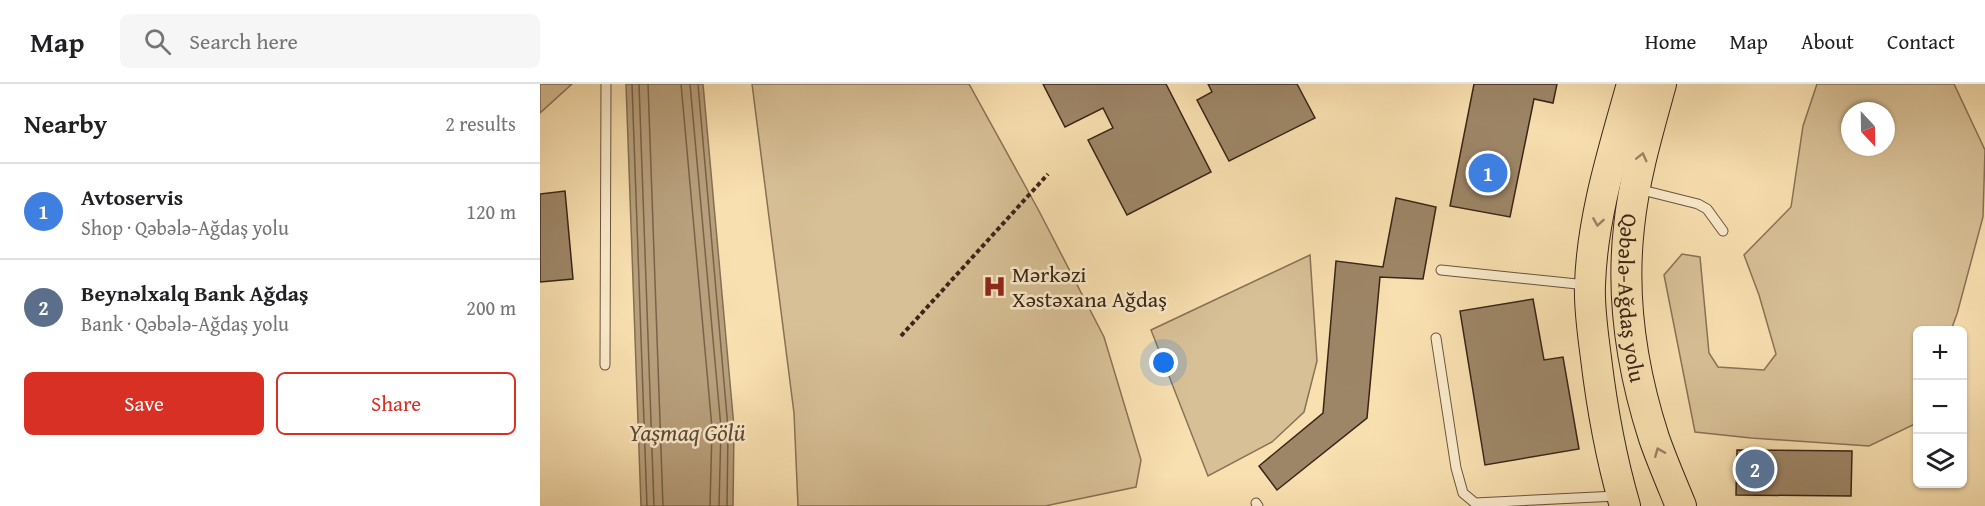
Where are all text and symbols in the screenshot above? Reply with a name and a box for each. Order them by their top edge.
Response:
search box [120,14,540,68]
text: Map [30,21,84,62]
icon: search [141,25,174,58]
text: Search here [189,25,298,57]
text: Home [1645,26,1696,57]
text: Map [1729,26,1768,57]
text: About [1801,26,1854,57]
text: Contact [1887,26,1955,57]
north arrow [1841,102,1895,156]
text: Nearby [24,104,107,143]
text: 2 results [445,109,516,138]
pin: 1 [1468,150,1508,196]
one-way arrow [1634,152,1647,162]
text: Avtoservis [81,181,183,213]
text: 1 [38,197,49,226]
text: 120 m [466,197,516,226]
street label: Qəbələ-Ağdaş yolu [1610,212,1654,385]
text: Shop · Qəbələ-Ağdaş yolu [81,213,289,242]
one-way arrow [1592,217,1605,227]
place label: Mərkəzi Xəstəxana Ağdaş [1012,258,1167,315]
hospital icon: Mərkəzi Xəstəxana Ağdaş [981,274,1007,300]
text: Beynəlxalq Bank Ağdaş [81,277,309,309]
text: 2 [38,293,49,322]
text: 200 m [466,293,516,322]
text: Bank · Qəbələ-Ağdaş yolu [81,309,289,338]
map controls [1913,326,1967,488]
button: + [1913,326,1967,380]
your location [1149,348,1178,377]
button: Save [24,372,264,435]
button: Share [276,372,516,435]
button: − [1913,380,1967,434]
water label: Yaşmaq Gölü [628,415,746,450]
button: layers [1913,434,1967,488]
pin: 2 [1736,446,1774,492]
one-way arrow [1654,447,1666,458]

